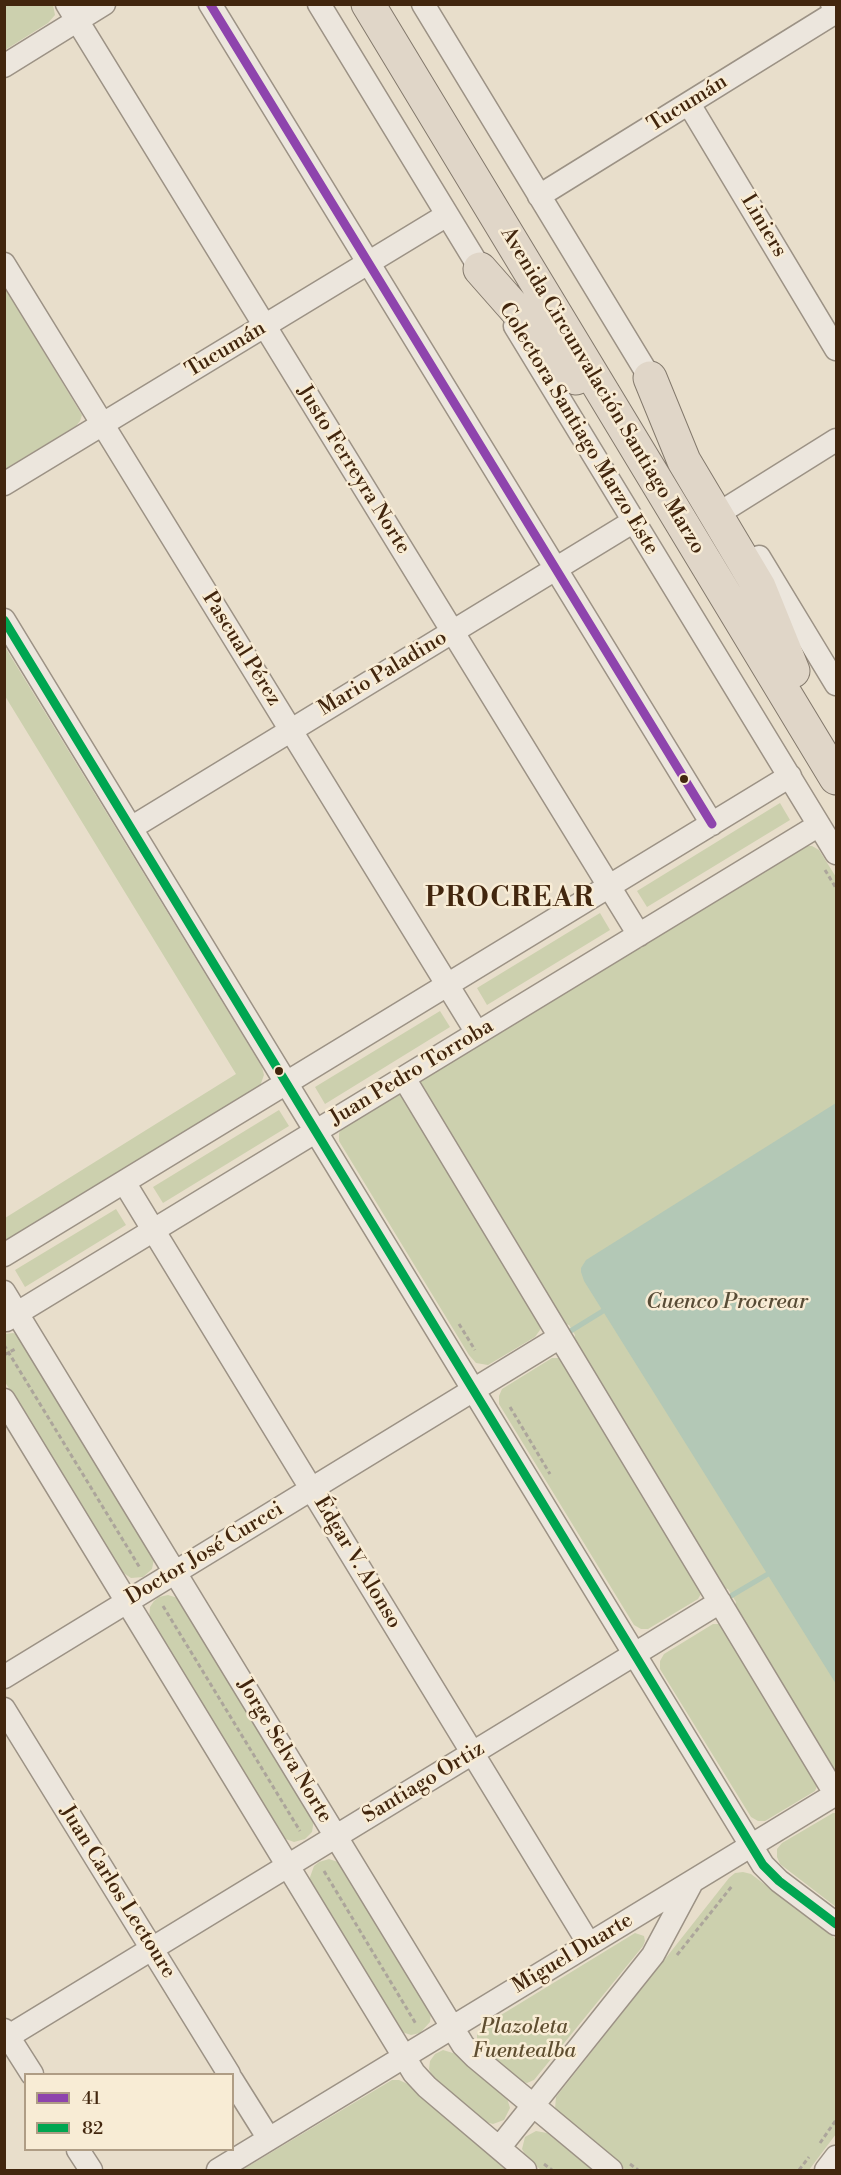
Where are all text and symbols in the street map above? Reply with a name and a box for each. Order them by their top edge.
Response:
street label: Tucumán [644,70,732,138]
street label: Liniers [734,190,792,262]
street label: Avenida Circunvalación Santiago Marzo [494,223,710,559]
street label: Colectora Santiago Marzo Este [493,298,663,560]
street label: Tucumán [181,316,271,384]
street label: Justo Ferreyra Norte [291,381,415,559]
street label: Pascual Pérez [196,587,286,711]
street label: Mario Paladino [314,626,452,722]
unlabelled marker [678,773,690,785]
district label: PROCREAR [425,884,595,916]
street label: Juan Pedro Torroba [326,1014,498,1132]
unlabelled marker [273,1065,285,1077]
water label: Cuenco Procrear [646,1290,808,1316]
street label: Édgar V. Alonso [308,1492,406,1634]
street label: Doctor José Curcci [122,1497,288,1611]
street label: Jorge Selva Norte [231,1674,337,1828]
street label: Santiago Ortiz [358,1737,490,1829]
street label: Juan Carlos Lectoure [53,1801,181,1983]
street label: Miguel Duarte [508,1908,638,2000]
park label: Plazoleta Fuentealba [472,2015,576,2065]
legend [24,2073,234,2151]
text: 41 [82,2087,100,2110]
text: 82 [82,2117,103,2140]

